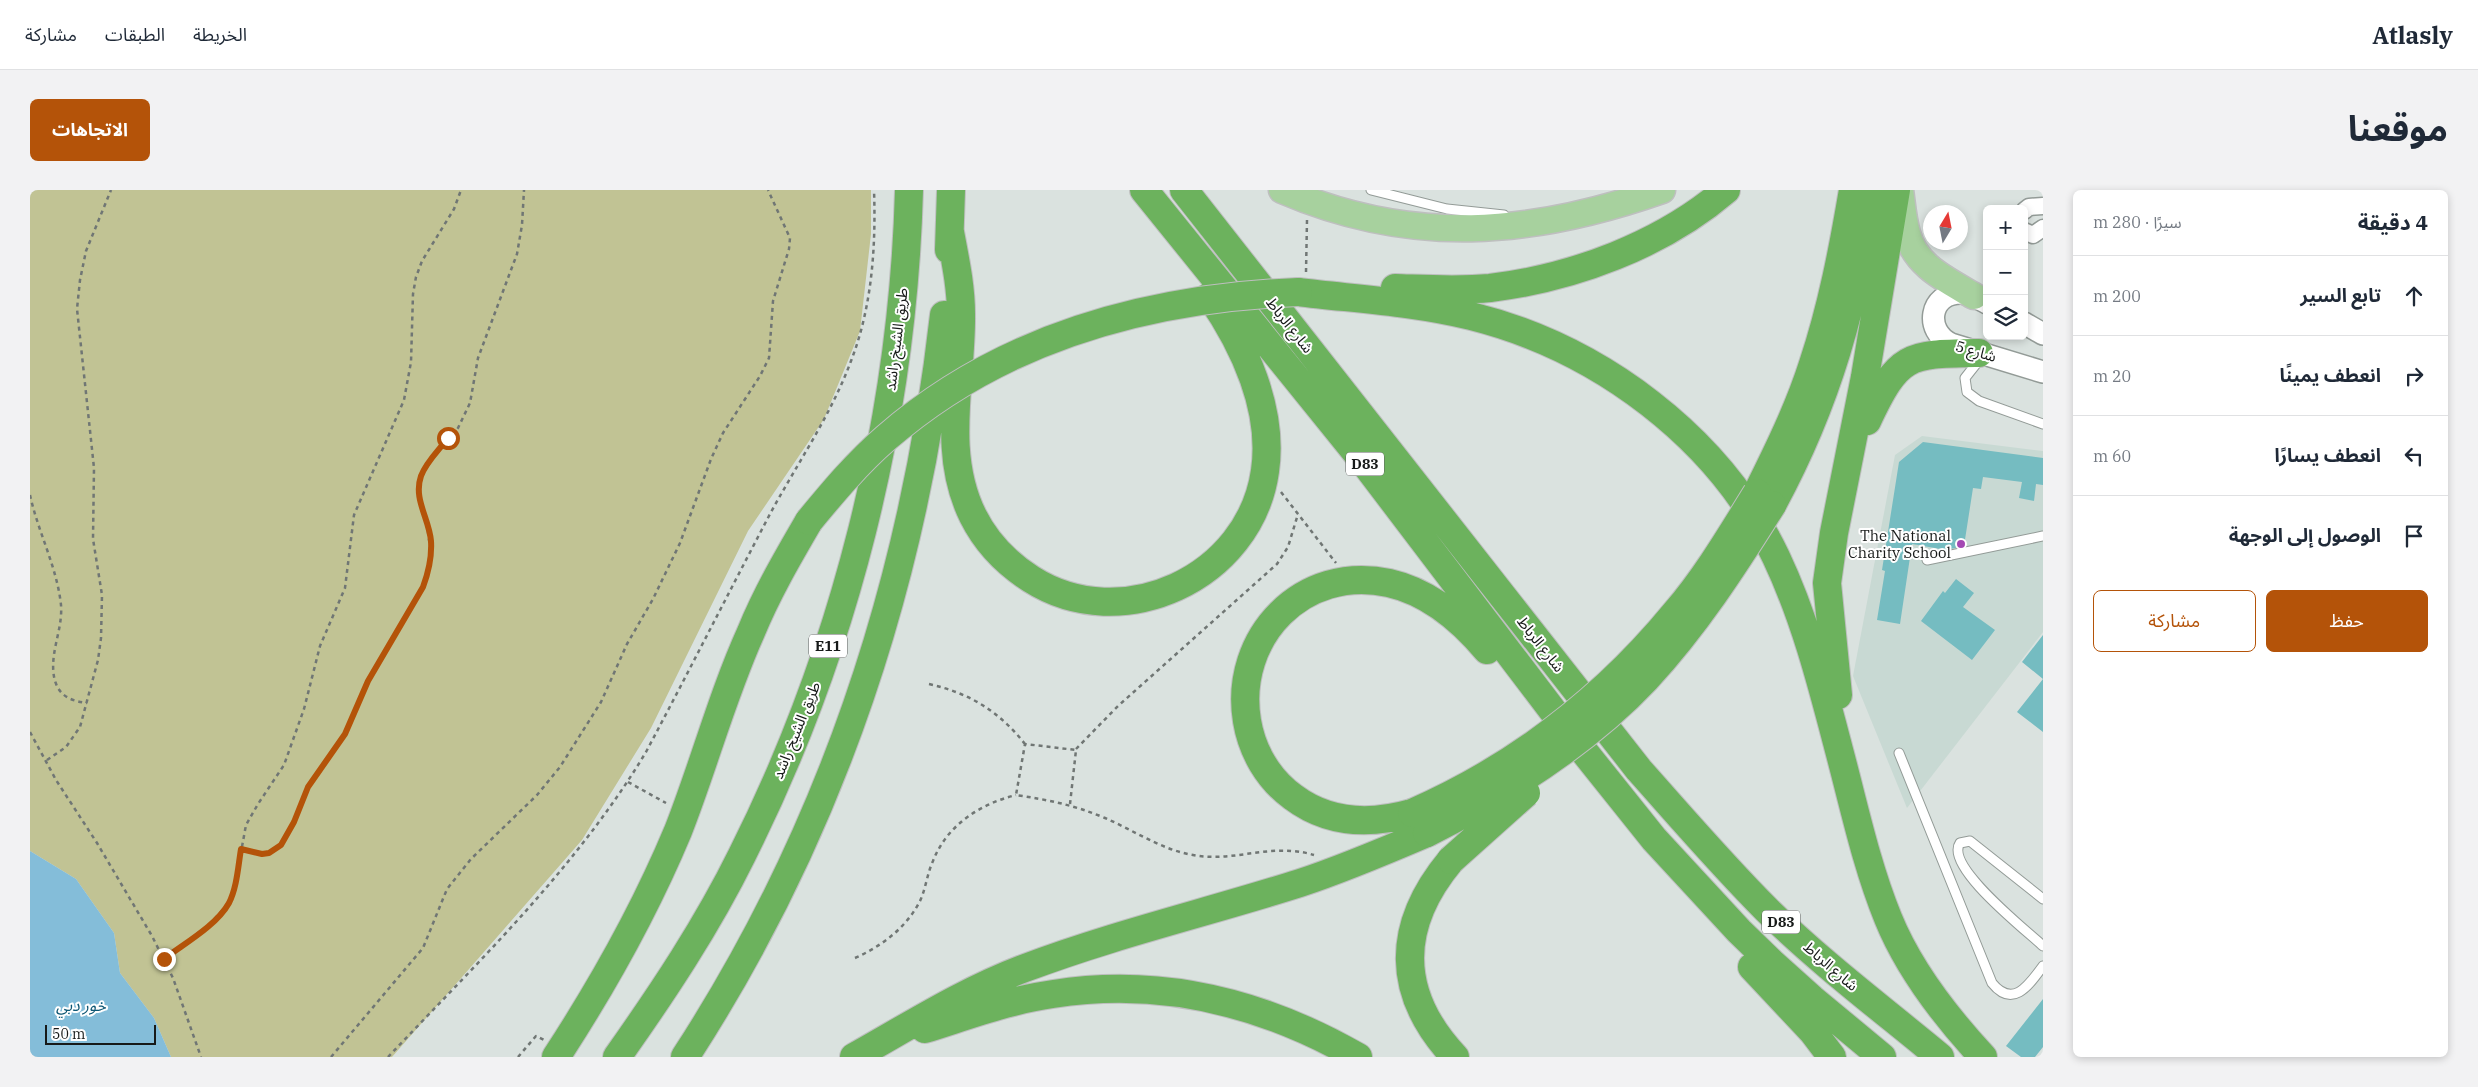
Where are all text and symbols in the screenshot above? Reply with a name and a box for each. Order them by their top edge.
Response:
text: Atlasly [2372,19,2453,51]
text: مشاركة [25,23,77,46]
text: الطبقات [105,23,165,46]
text: الخريطة [193,23,247,46]
button: الاتجاهات [30,99,150,161]
text: موقعنا [2348,105,2448,151]
north arrow [1923,205,1968,250]
map controls [1983,205,2028,340]
button: + [1983,205,2028,250]
text: 4 دقيقة [2358,208,2428,236]
text: سيرًا · 280 m [2093,212,2182,232]
button: − [1983,250,2028,295]
icon: ahead [2400,282,2428,310]
text: تابع السير [2300,283,2381,307]
text: 200 m [2093,286,2141,306]
street label: طريق الشيخ راشد [880,287,915,392]
street label: شارع الرباط [1260,293,1318,359]
button: layers [1983,295,2028,340]
street label: شارع 5 [1952,336,1999,369]
icon: right [2400,362,2428,390]
text: انعطف يمينًا [2279,363,2381,387]
text: 20 m [2093,366,2131,386]
route start [437,427,460,450]
icon: left [2400,442,2428,470]
text: انعطف يسارًا [2275,443,2381,467]
text: 60 m [2093,446,2131,466]
road number: D83 [1346,452,1384,476]
icon: arrive [2400,522,2428,550]
text: الوصول إلى الوجهة [2229,523,2381,547]
place label: The National Charity School [1848,526,1951,562]
marker: The National Charity School [1955,538,1967,550]
button: مشاركة [2093,590,2256,652]
button: حفظ [2266,590,2428,652]
street label: شارع الرباط [1511,612,1569,678]
road number: E11 [809,634,847,658]
street label: طريق الشيخ راشد [768,679,827,783]
road number: D83 [1762,910,1800,934]
street label: شارع الرباط [1798,937,1862,997]
route end [153,948,176,971]
water label: خور دبي [56,995,107,1019]
scale bar [45,1022,156,1045]
text: 50 m [52,1025,85,1043]

